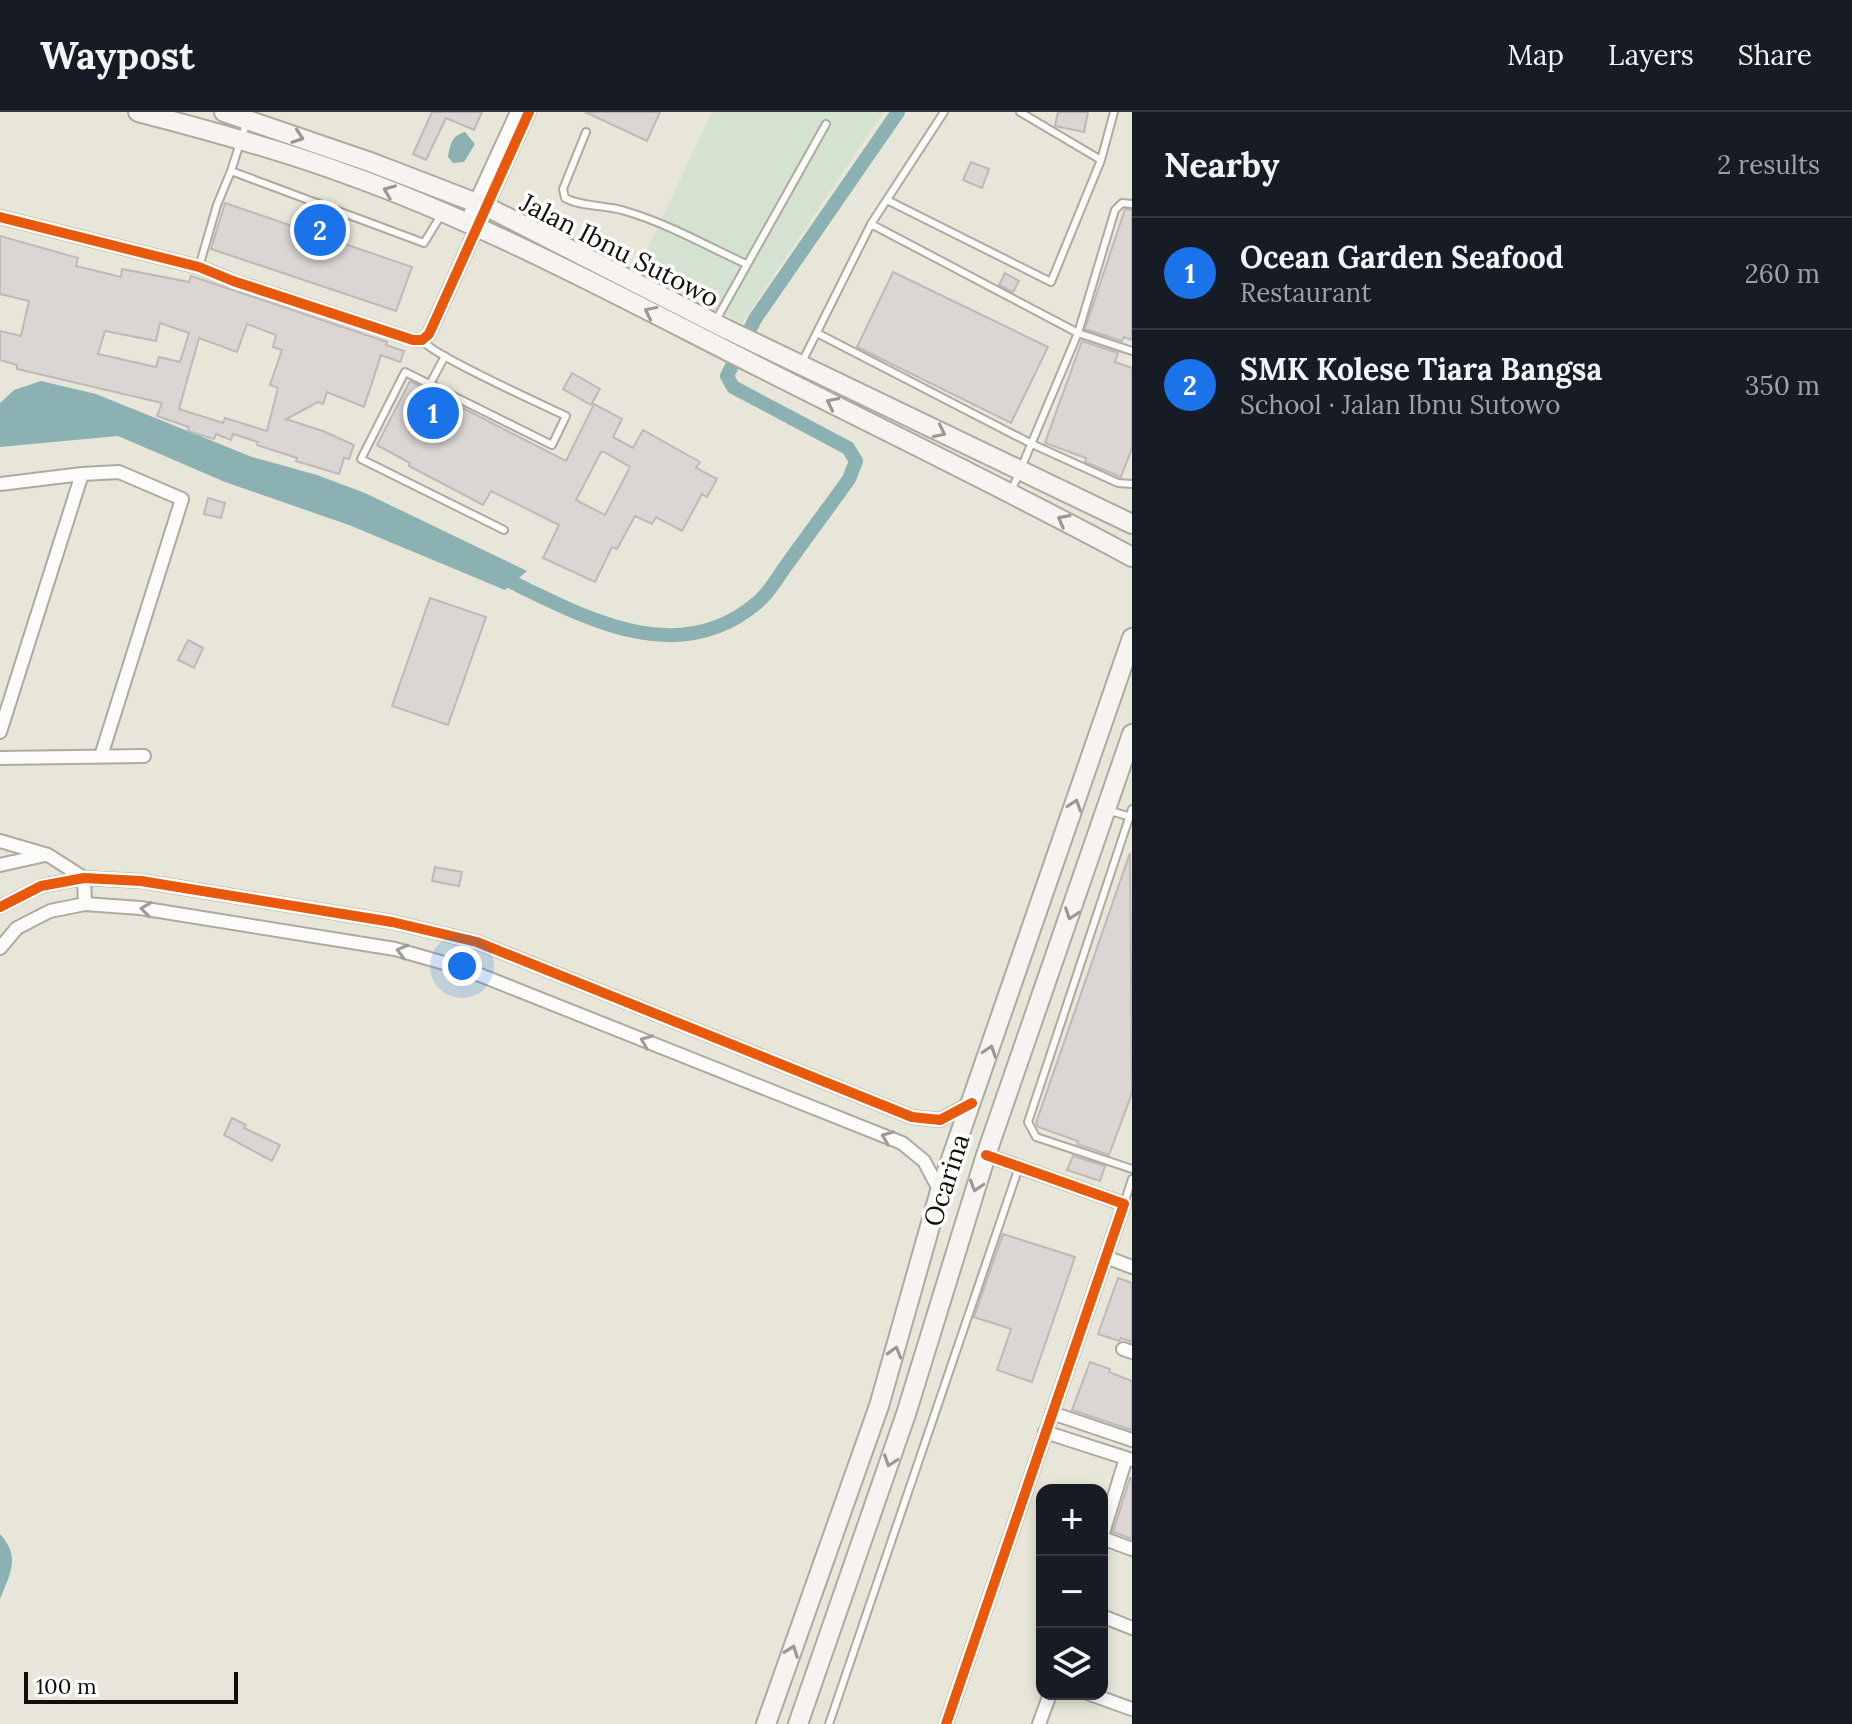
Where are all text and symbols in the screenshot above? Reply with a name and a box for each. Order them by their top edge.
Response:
text: Waypost [40,31,195,79]
text: Map [1507,37,1564,73]
text: Layers [1608,37,1694,73]
text: Share [1738,37,1812,73]
one-way arrow [290,127,304,143]
text: Nearby [1164,143,1280,186]
text: 2 results [1717,148,1820,181]
one-way arrow [383,184,397,201]
street label: Jalan Ibnu Sutowo [514,185,725,314]
pin: 2 [294,200,346,260]
text: Ocean Garden Seafood [1240,238,1564,276]
text: 1 [1185,257,1195,290]
text: 260 m [1745,257,1820,290]
text: Restaurant [1240,276,1371,309]
one-way arrow [644,306,659,322]
text: SMK Kolese Tiara Bangsa [1240,350,1602,388]
text: 2 [1183,369,1197,402]
text: 350 m [1745,369,1820,402]
pin: 1 [407,383,459,443]
text: School · Jalan Ibnu Sutowo [1240,388,1560,421]
one-way arrow [825,397,840,412]
one-way arrow [932,422,947,438]
one-way arrow [1058,514,1072,530]
one-way arrow [1065,799,1081,813]
one-way arrow [139,901,153,918]
one-way arrow [1064,906,1080,920]
one-way arrow [396,944,410,961]
your location [442,946,482,986]
one-way arrow [640,1034,654,1051]
one-way arrow [980,1044,996,1058]
street label: Ocarina [916,1129,976,1231]
one-way arrow [881,1130,895,1147]
one-way arrow [970,1179,986,1193]
one-way arrow [885,1345,902,1359]
one-way arrow [883,1453,900,1467]
map controls [1036,1484,1108,1700]
button: + [1036,1484,1108,1556]
button: − [1036,1556,1108,1628]
button: layers [1036,1628,1108,1700]
one-way arrow [782,1644,799,1658]
scale bar [24,1668,238,1704]
text: 100 m [36,1672,97,1700]

